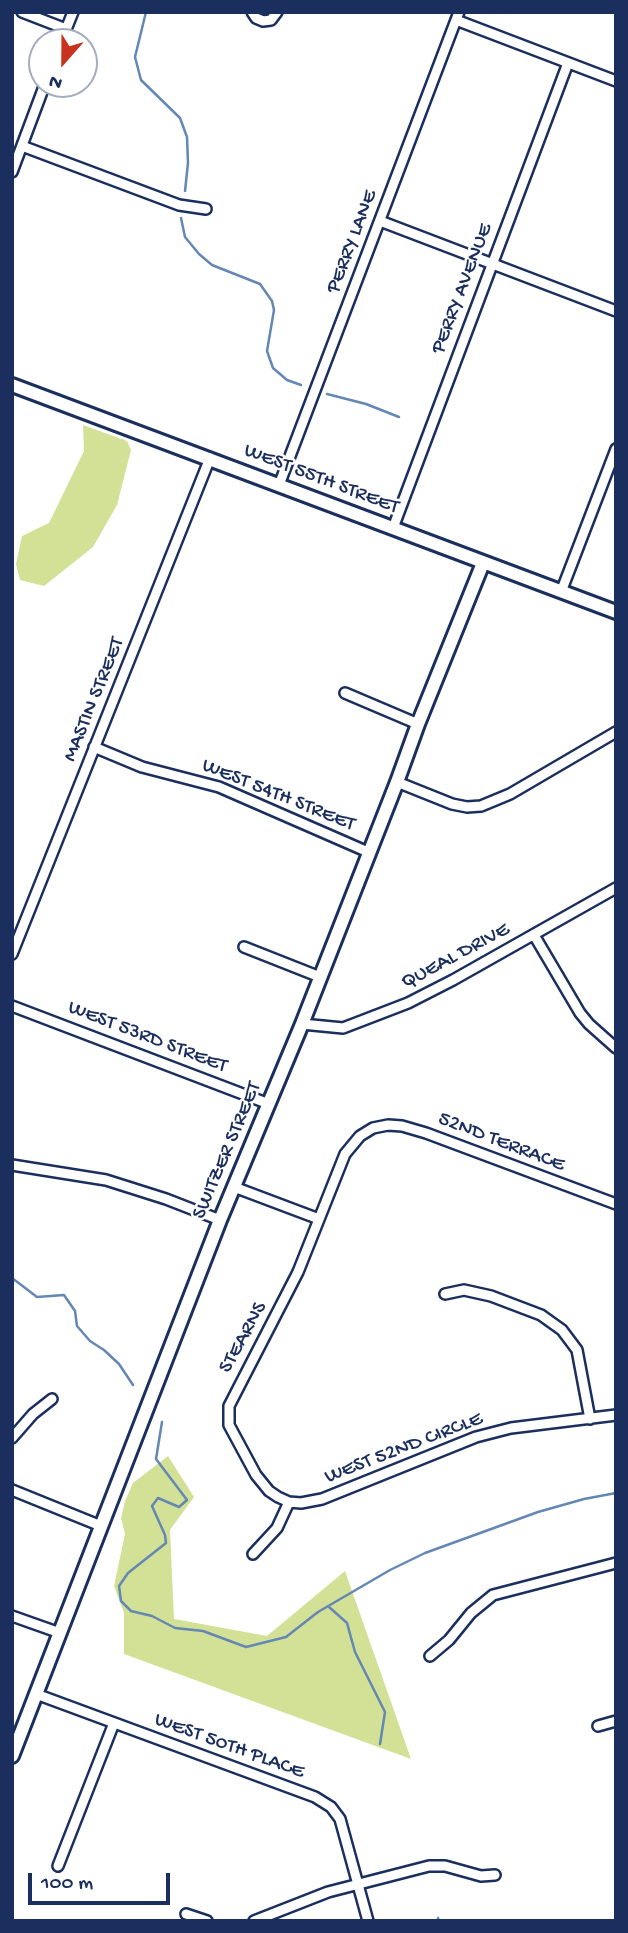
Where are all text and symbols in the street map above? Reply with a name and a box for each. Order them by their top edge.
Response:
north arrow [28,28,98,98]
text: N [46,68,66,94]
street label: PERRY LANE [322,187,384,297]
street label: PERRY AVENUE [427,220,499,358]
street label: WEST 55TH STREET [240,439,402,521]
street label: MASTIN STREET [59,634,131,766]
street label: WEST 54TH STREET [198,754,358,838]
street label: QUEAL DRIVE [398,918,514,996]
street label: WEST 53RD STREET [64,996,230,1080]
street label: SWITZER STREET [188,1079,268,1223]
street label: 52ND TERRACE [434,1107,568,1179]
street label: STEARNS [214,1298,274,1378]
street label: WEST 52ND CIRCLE [322,1407,486,1491]
street label: WEST 50TH PLACE [151,1708,307,1786]
scale bar [32,1860,173,1904]
text: 100 m [41,1872,93,1897]

